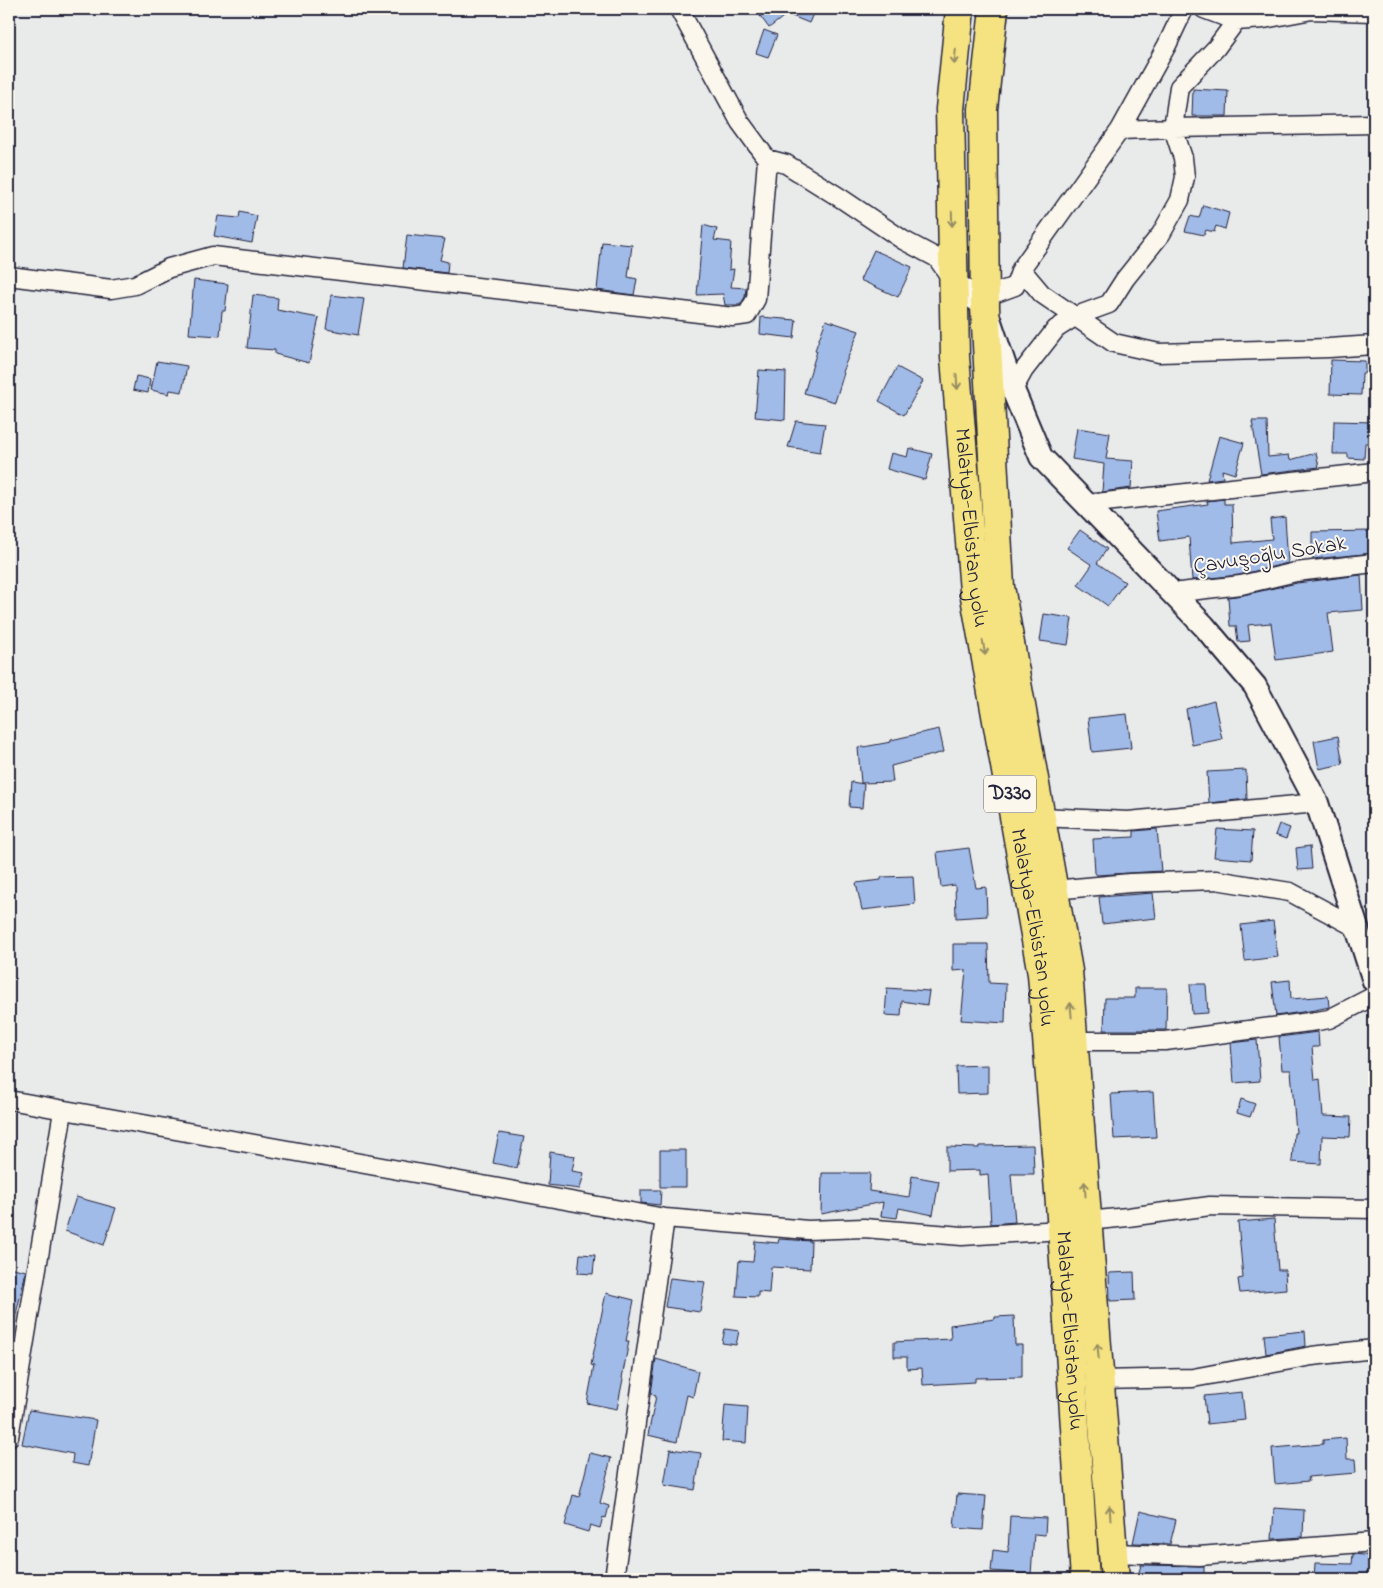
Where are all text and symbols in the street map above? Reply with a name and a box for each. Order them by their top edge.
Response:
one-way arrow [950,49,960,65]
one-way arrow [947,211,957,227]
one-way arrow [953,374,962,390]
street label: Malatya-Elbistan yolu [945,427,996,630]
street label: Çavuşoğlu Sokak [1191,528,1349,585]
one-way arrow [979,639,989,655]
road number: D330 [984,776,1036,812]
street label: Malatya-Elbistan yolu [1000,826,1062,1028]
one-way arrow [1066,1002,1076,1018]
one-way arrow [1080,1181,1089,1197]
street label: Malatya-Elbistan yolu [1046,1230,1091,1432]
one-way arrow [1093,1343,1102,1359]
one-way arrow [1106,1505,1115,1521]

